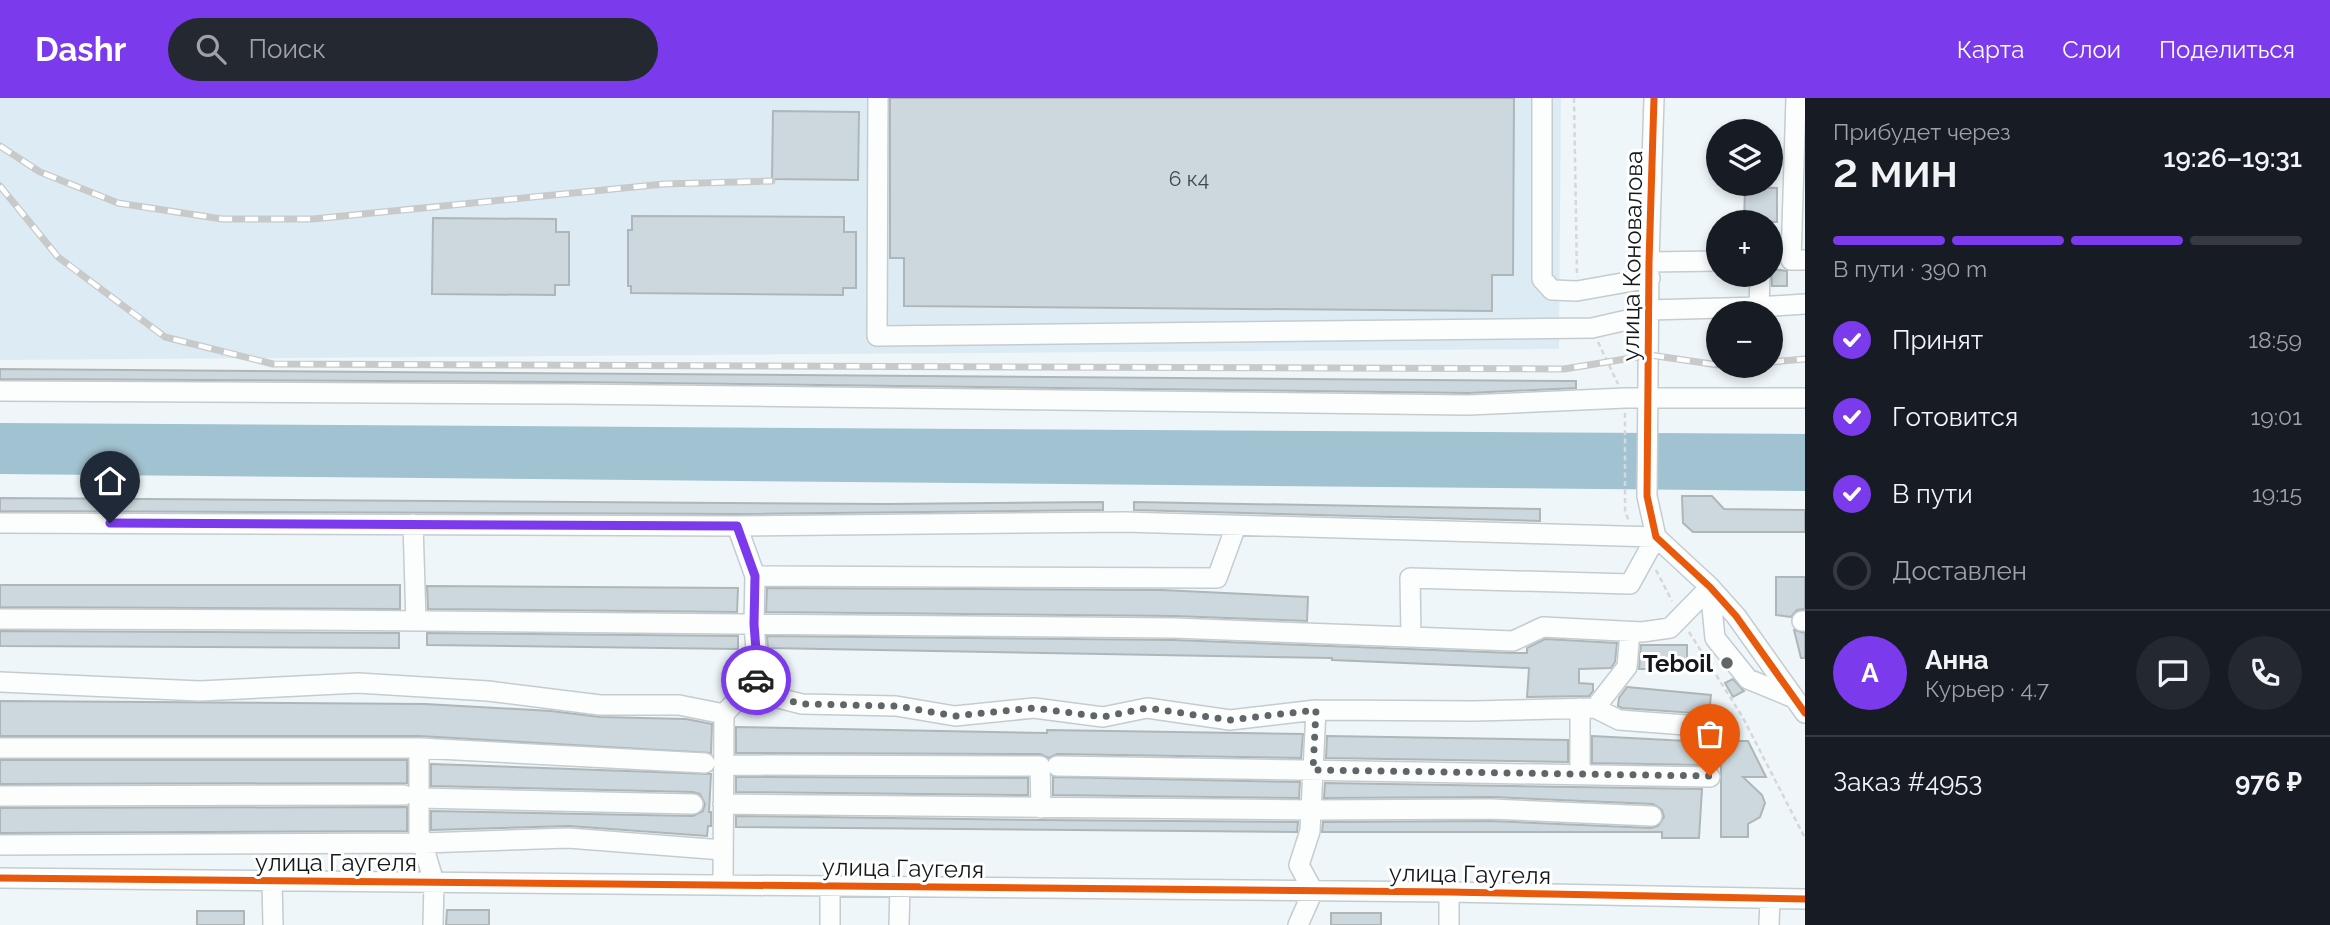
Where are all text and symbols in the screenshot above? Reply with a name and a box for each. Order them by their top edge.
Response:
search box [168,18,658,81]
text: Dashr [35,30,126,69]
icon: search [192,30,230,68]
text: Поиск [248,34,326,64]
text: Карта [1957,35,2024,64]
text: Слои [2062,35,2121,64]
text: Поделиться [2159,35,2295,64]
text: Прибудет через [1833,118,2011,145]
map controls [1706,119,1783,378]
button: layers [1706,119,1783,196]
text: 19:26–19:31 [2163,143,2302,173]
text: 2 мин [1833,144,1958,198]
street label: улица Коновалова [1616,150,1648,362]
house number: 6 к4 [1169,166,1209,191]
button: + [1706,210,1783,287]
text: В пути · 390 m [1833,255,1987,282]
button: − [1706,301,1783,378]
icon: check [1833,321,1871,359]
text: Принят [1892,325,1983,355]
text: 18:59 [2248,326,2302,353]
icon: check [1833,398,1871,436]
text: Готовится [1892,402,2018,432]
text: 19:01 [2250,403,2302,430]
pin [80,451,140,523]
icon: home [91,462,129,500]
icon: check [1833,475,1871,513]
text: В пути [1892,479,1973,509]
text: 19:15 [2252,480,2302,507]
text: Доставлен [1892,556,2027,586]
button: chat [2136,636,2210,710]
button: phone [2228,636,2302,710]
courier [721,645,791,715]
text: Анна [1925,645,1989,675]
place label: Teboil [1643,649,1713,678]
marker: Teboil [1719,655,1735,671]
text: А [1861,658,1879,688]
icon: car [737,661,775,699]
text: Курьер · 4.7 [1925,675,2049,702]
pin [1680,704,1740,776]
icon: bag [1691,715,1729,753]
text: Заказ #4953 [1833,767,1982,797]
text: 976 ₽ [2235,767,2302,797]
street label: улица Гаугеля [255,848,417,877]
street label: улица Гаугеля [822,852,984,884]
street label: улица Гаугеля [1389,858,1551,890]

